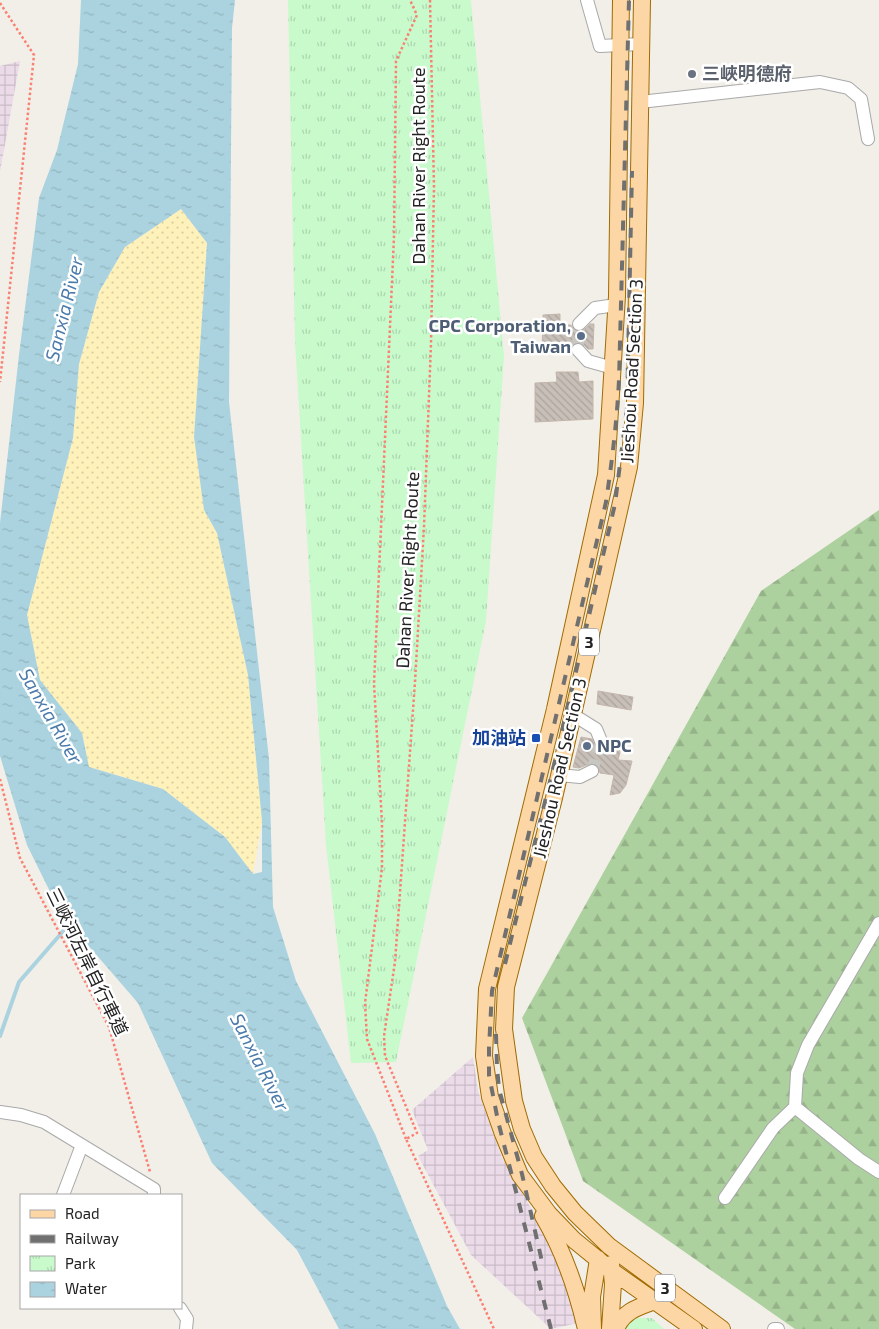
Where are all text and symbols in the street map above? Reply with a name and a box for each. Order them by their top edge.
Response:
place label: 三峽明德府 [702,62,792,84]
street label: Dahan River Right Route [407,67,429,265]
marker: 三峽明德府 [686,68,698,80]
water label: Sanxia River [39,254,88,363]
street label: Jieshou Road Section 3 [615,278,647,464]
place label: CPC Corporation, Taiwan [428,314,571,357]
marker: CPC Corporation, Taiwan [575,330,587,342]
street label: Dahan River Right Route [391,471,423,669]
road number: 3 [579,628,599,656]
water label: Sanxia River [15,664,88,768]
street label: Jieshou Road Section 3 [528,675,590,860]
place label: 加油站 [472,726,526,748]
marker: 加油站 [530,732,542,744]
place label: NPC [597,734,632,756]
marker: NPC [581,740,593,752]
street label: 三峽河左岸自行車道 [43,884,133,1039]
water label: Sanxia River [226,1009,295,1115]
legend [20,1194,182,1309]
text: Road [65,1204,100,1222]
text: Railway [65,1229,119,1247]
text: Park [65,1254,96,1272]
road number: 3 [655,1275,675,1302]
text: Water [65,1279,107,1297]

